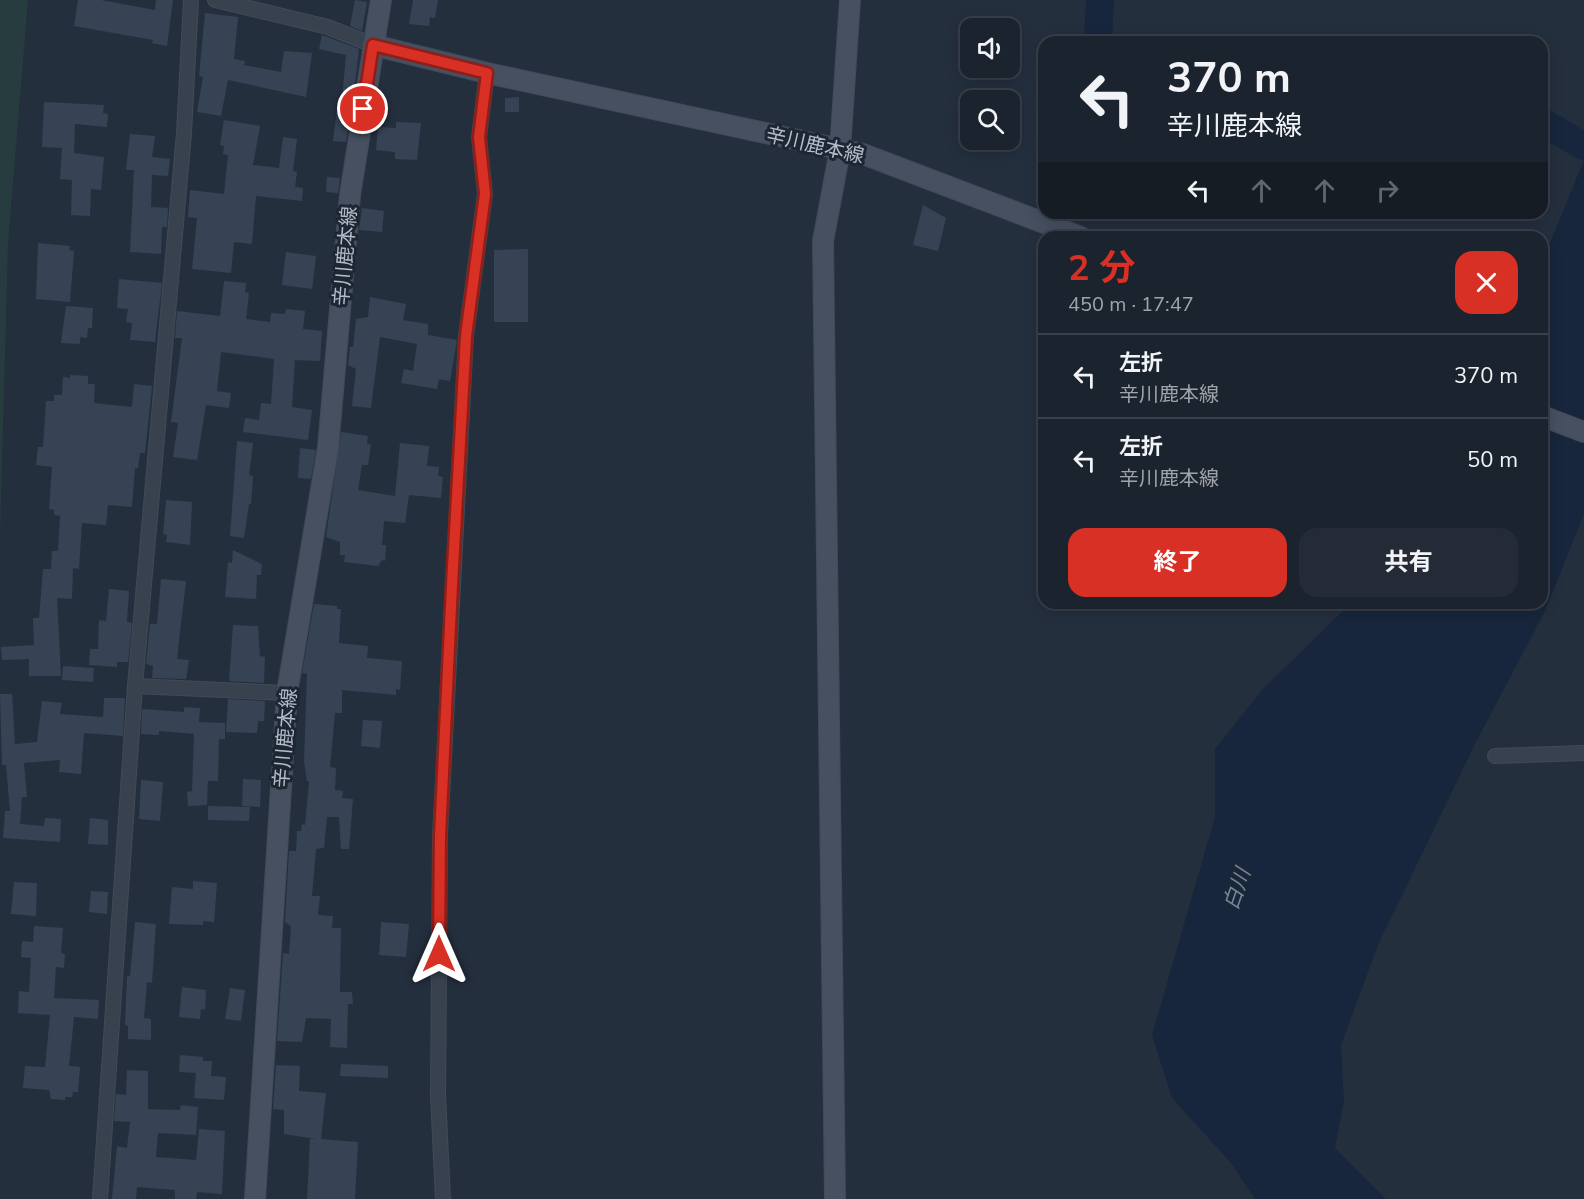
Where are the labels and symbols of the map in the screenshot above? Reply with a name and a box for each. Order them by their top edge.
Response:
pin [337,83,388,134]
street label: 辛川鹿本線 [763,121,867,170]
street label: 辛川鹿本線 [328,205,363,307]
street label: 辛川鹿本線 [268,687,303,789]
water label: 白川 [1217,863,1258,913]
position arrow [407,922,471,986]

